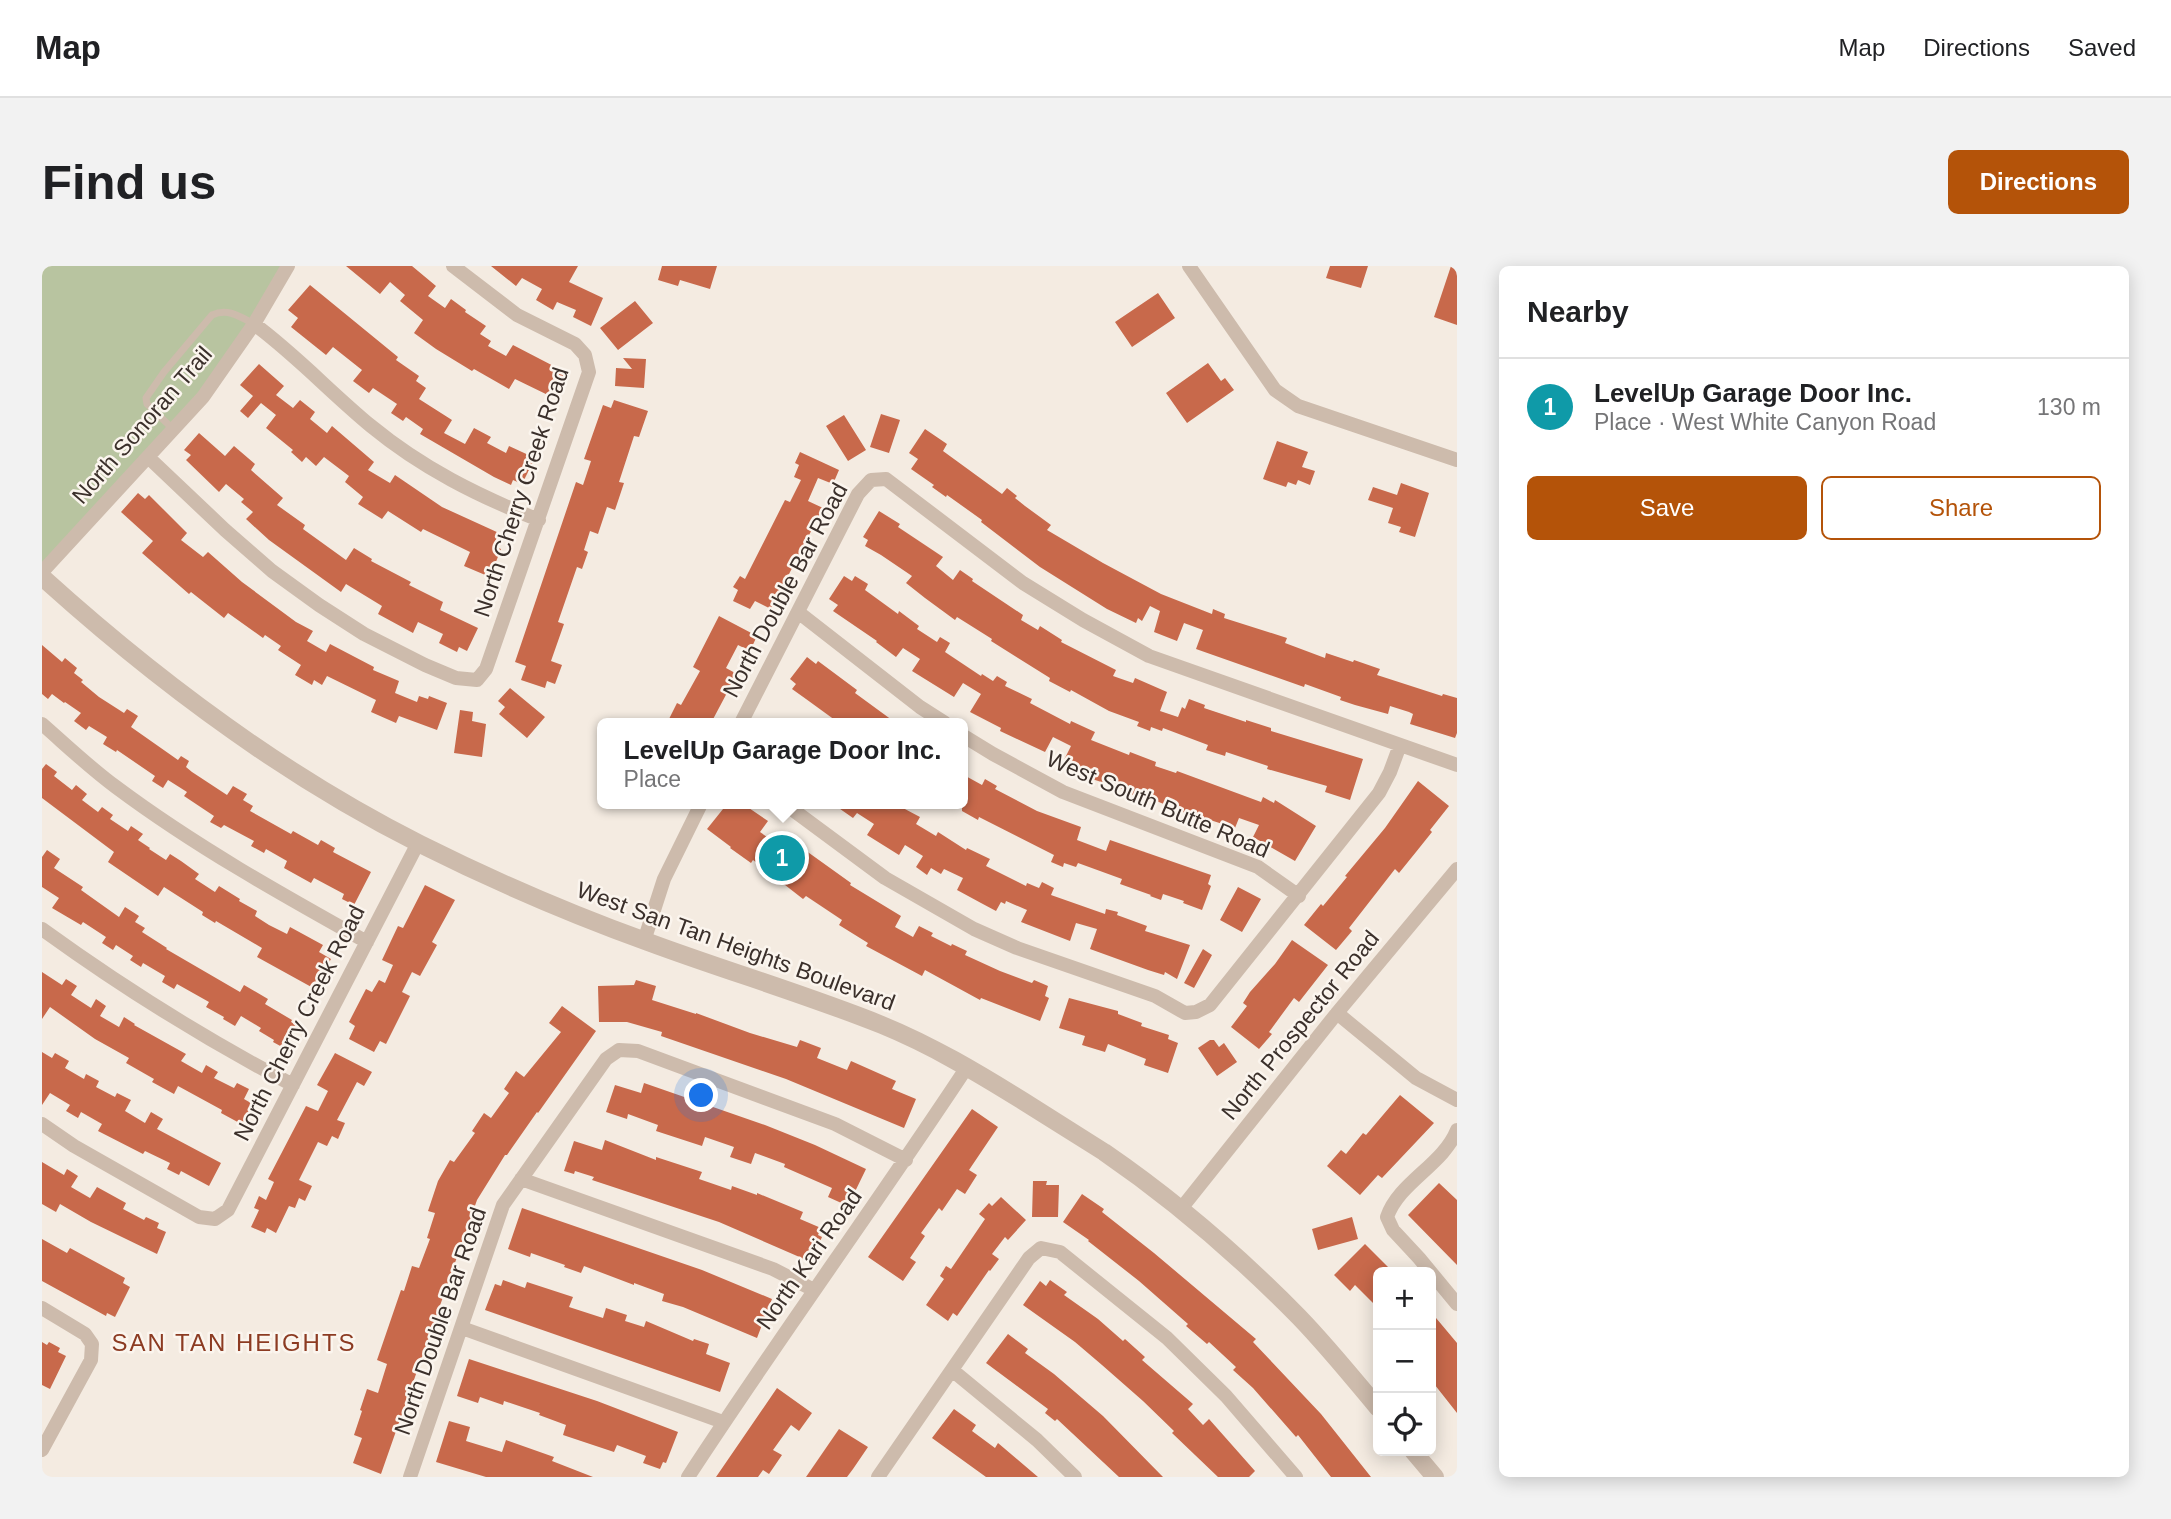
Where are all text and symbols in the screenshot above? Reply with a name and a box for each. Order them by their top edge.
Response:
text: Map [35,29,101,66]
text: Map [1839,34,1885,61]
text: Directions [1923,34,2030,61]
text: Saved [2068,34,2136,61]
button: Directions [1948,150,2129,214]
text: Find us [42,155,216,209]
text: Nearby [1527,295,1629,328]
street label: North Sonoran Trail [67,341,217,509]
street label: North Cherry Creek Road [468,364,574,620]
text: LevelUp Garage Door Inc. [1594,378,1912,408]
text: 1 [1544,394,1556,420]
text: 130 m [2037,394,2101,420]
text: Place · West White Canyon Road [1594,409,1936,435]
button: Save [1527,476,1807,540]
button: Share [1821,476,2101,540]
street label: North Double Bar Road [717,478,853,702]
popup [597,718,968,809]
text: LevelUp Garage Door Inc. [624,735,941,765]
street label: West South Butte Road [1042,745,1274,863]
text: Place [624,766,681,792]
pin: 1 [759,832,805,884]
street label: West San Tan Heights Boulevard [573,876,899,1016]
street label: North Cherry Creek Road [228,901,370,1145]
street label: North Prospector Road [1216,925,1384,1125]
your location [684,1078,718,1112]
street label: North Kari Road [751,1184,867,1334]
street label: North Double Bar Road [389,1204,491,1438]
map controls [1373,1267,1436,1456]
button: + [1373,1267,1436,1330]
district label: SAN TAN HEIGHTS [111,1329,357,1356]
button: − [1373,1330,1436,1393]
button: locate [1373,1393,1436,1456]

